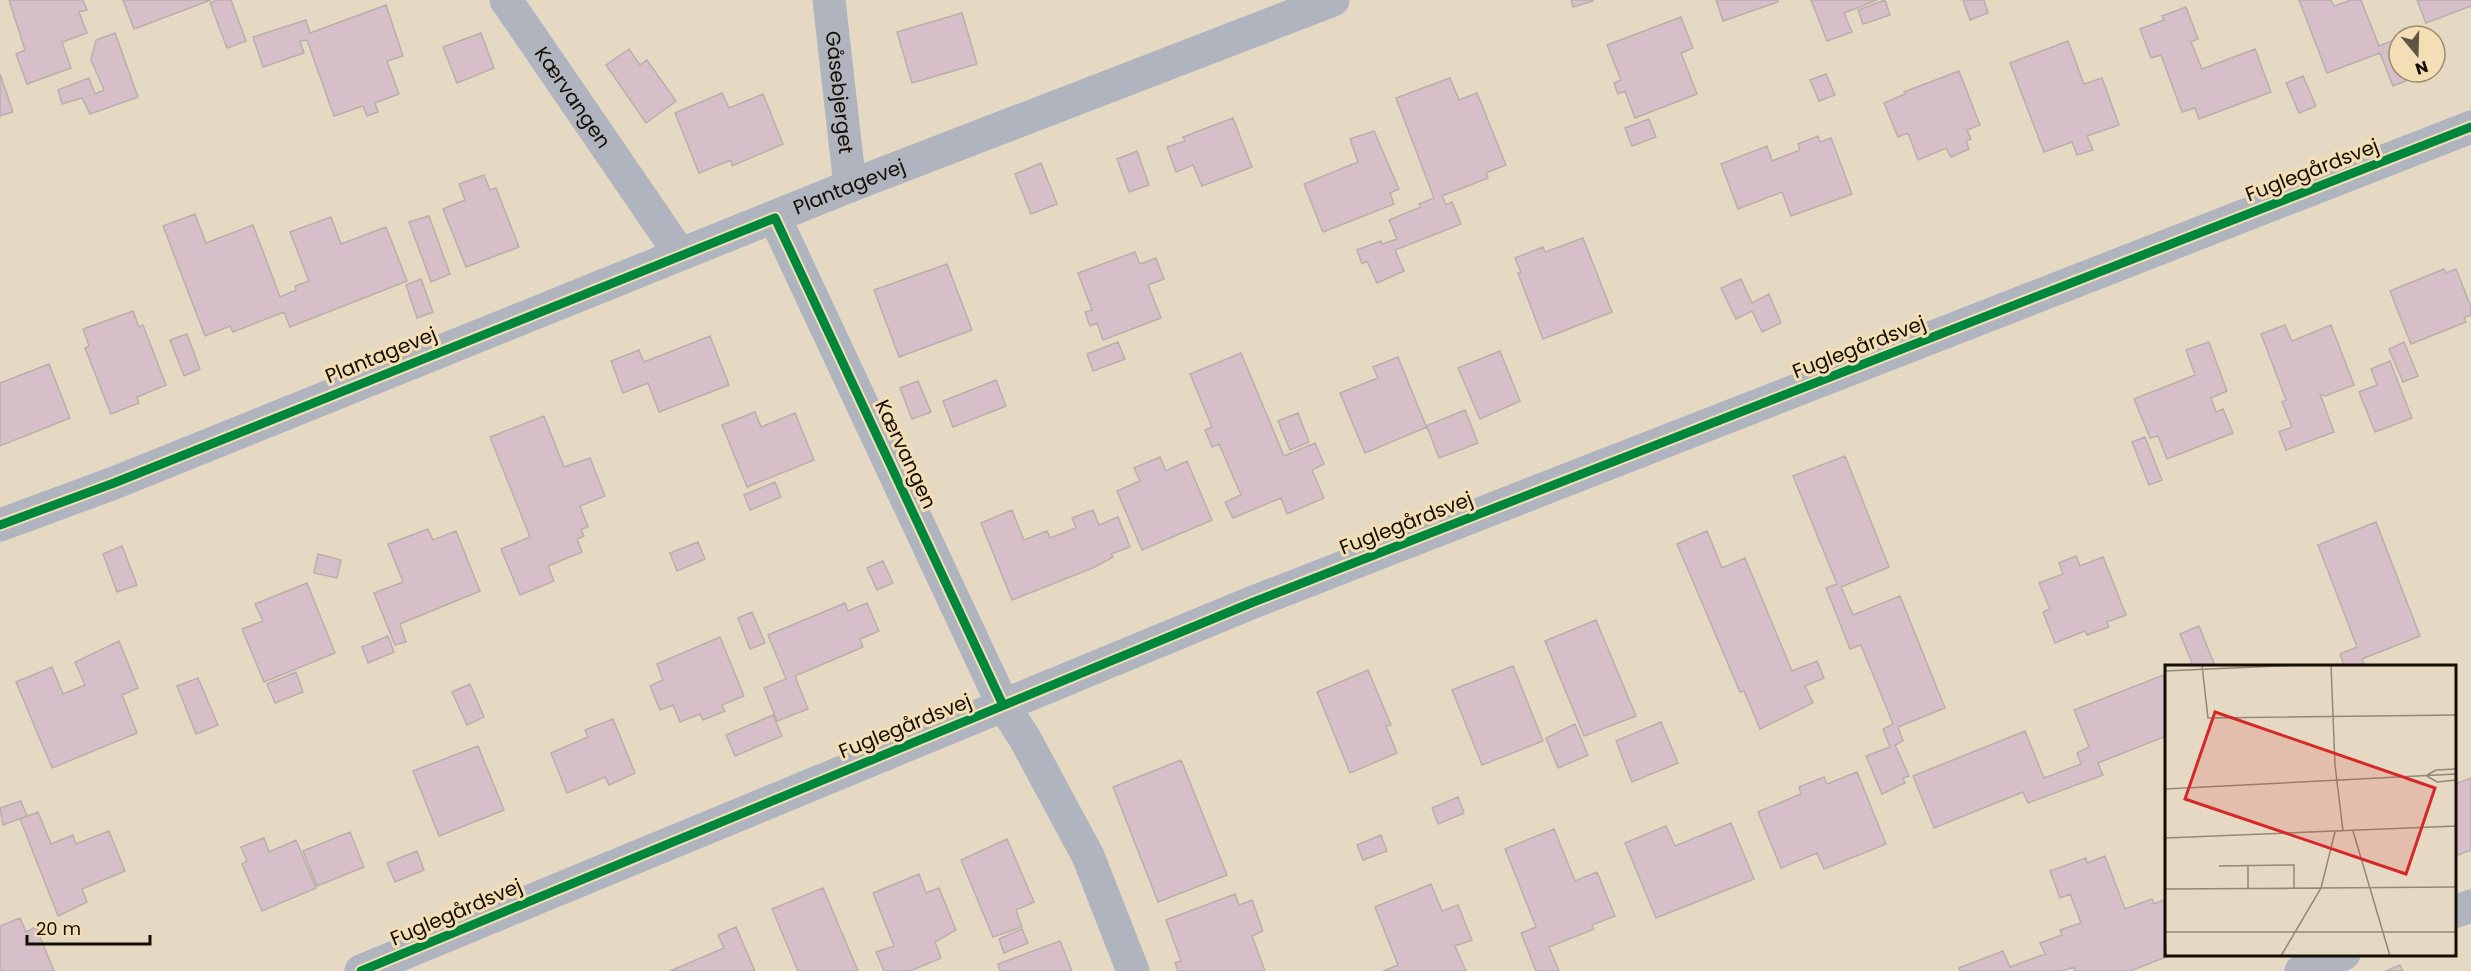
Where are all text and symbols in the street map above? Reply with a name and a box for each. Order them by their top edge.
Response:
north arrow [2387,24,2447,84]
street label: Gåsebjerget [819,29,860,155]
street label: Kærvangen [528,41,618,154]
text: N [2412,55,2431,81]
street label: Fuglegårdsvej [2241,132,2383,208]
street label: Plantagevej [789,152,909,222]
street label: Fuglegårdsvej [1788,309,1930,385]
street label: Plantagevej [321,320,441,390]
street label: Kærvangen [868,395,944,513]
street label: Fuglegårdsvej [1335,485,1477,561]
inset map [2165,665,2456,956]
street label: Fuglegårdsvej [834,687,976,765]
street label: Fuglegårdsvej [386,872,526,952]
scale bar [27,908,150,946]
text: 20 m [36,916,81,941]

